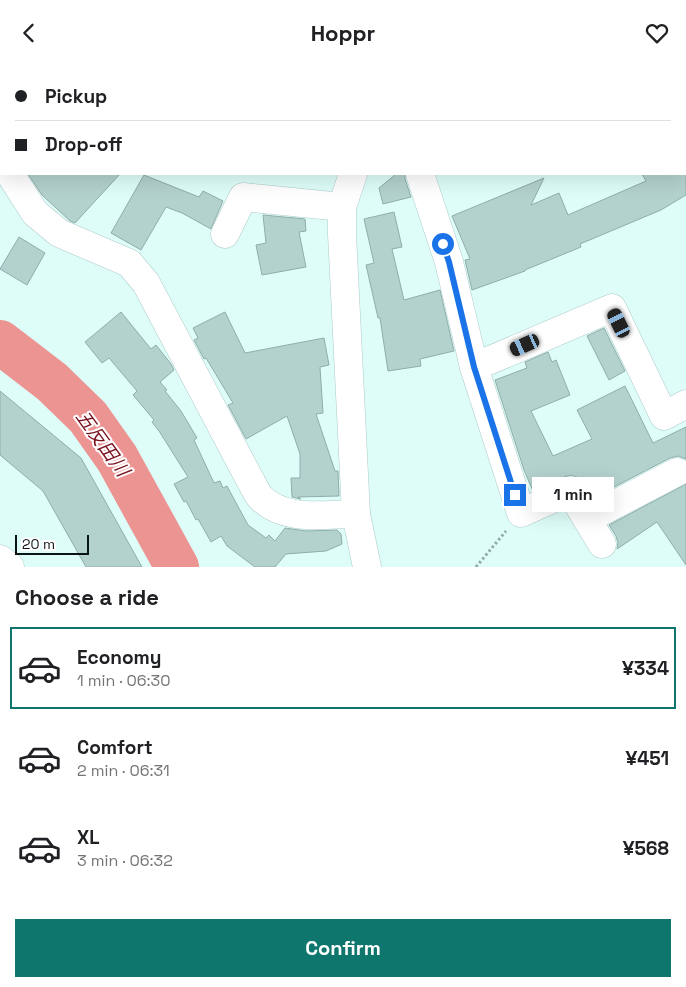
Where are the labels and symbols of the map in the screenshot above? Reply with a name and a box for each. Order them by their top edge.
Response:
route start [432,233,454,255]
car [605,306,632,340]
car [508,332,541,358]
water label: 五反田川 [70,405,136,483]
callout: 1 min [532,477,615,513]
route end [504,484,526,506]
scale bar [15,532,89,555]

